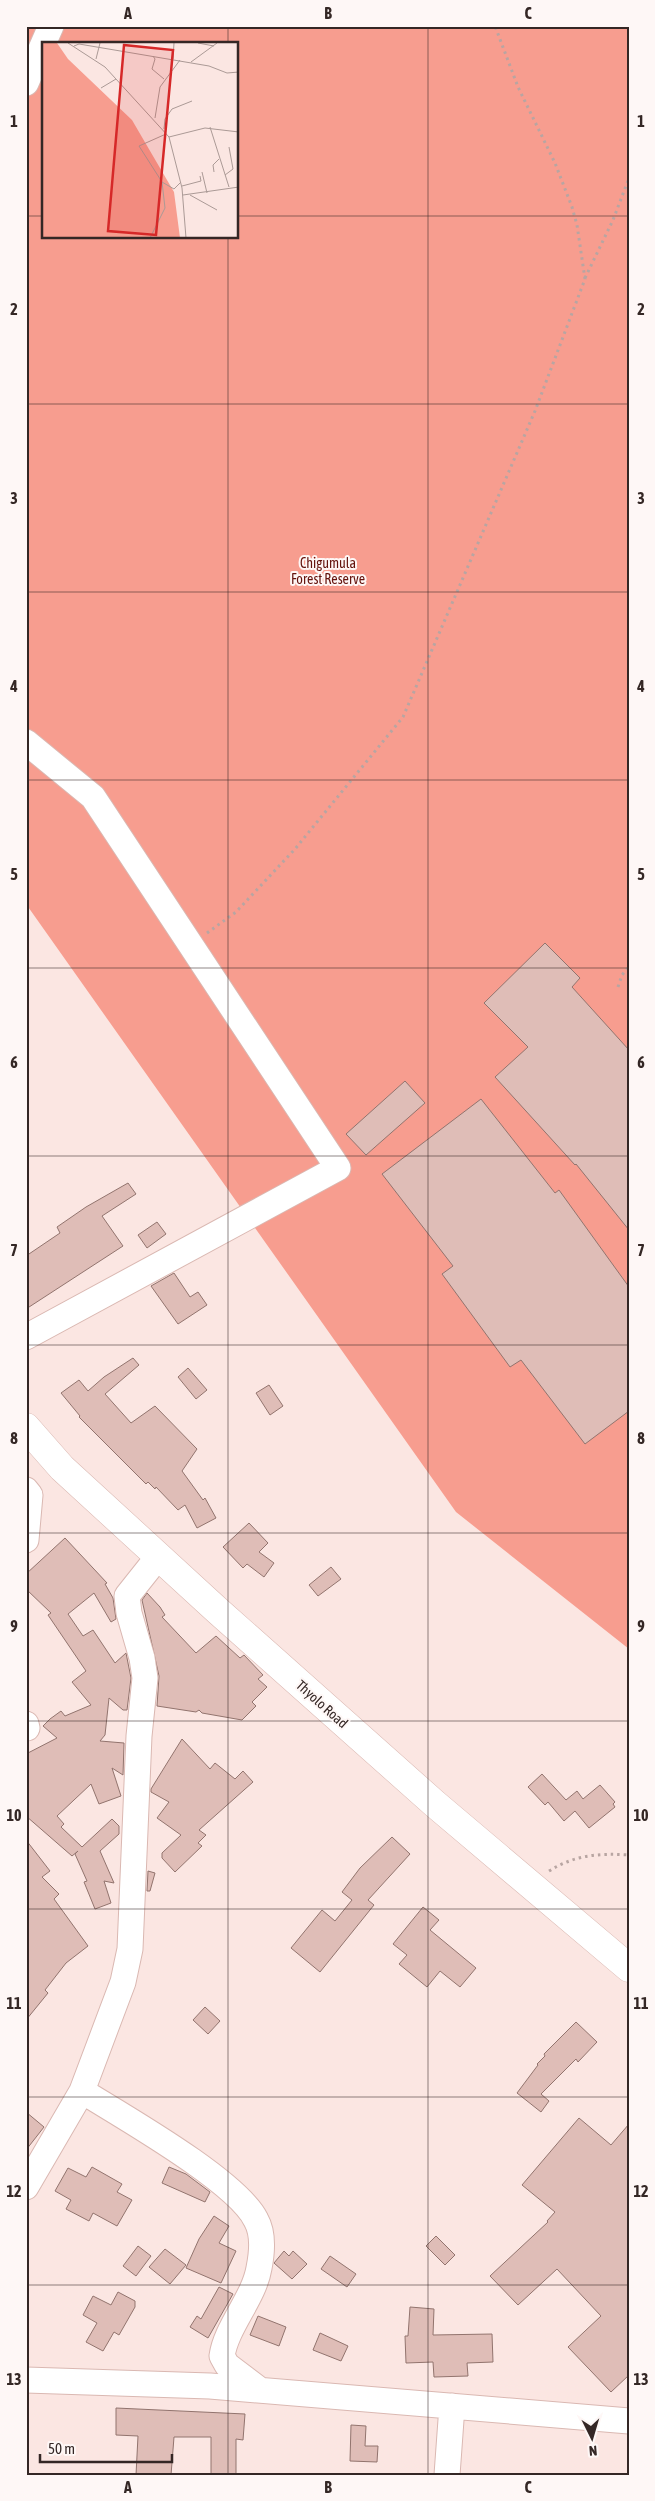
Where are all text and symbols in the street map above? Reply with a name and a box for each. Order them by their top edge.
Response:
text: A [123,4,132,22]
text: B [324,4,332,22]
text: C [524,4,532,22]
inset map [42,42,239,239]
text: 1 [10,112,18,130]
text: 1 [637,112,645,130]
text: 2 [10,300,18,318]
text: 2 [637,300,645,318]
text: 3 [10,489,18,507]
text: 3 [637,489,645,507]
park label: Chigumula Forest Reserve [291,555,365,587]
text: 4 [9,677,18,695]
text: 4 [636,677,645,695]
text: 5 [10,865,18,883]
text: 5 [637,865,645,883]
text: 6 [10,1053,18,1071]
text: 6 [637,1053,645,1071]
text: 7 [10,1241,18,1259]
text: 7 [637,1241,645,1259]
text: 8 [10,1429,18,1447]
text: 8 [637,1429,645,1447]
text: 9 [10,1617,18,1635]
text: 9 [637,1617,645,1635]
street label: Thyolo Road [293,1677,351,1731]
text: 10 [6,1806,22,1824]
text: 10 [633,1806,649,1824]
text: 11 [6,1994,22,2012]
text: 11 [633,1994,649,2012]
text: 12 [6,2182,22,2200]
text: 12 [633,2182,649,2200]
text: 13 [6,2370,22,2388]
text: 13 [633,2370,649,2388]
north arrow [568,2414,618,2464]
scale bar [40,2431,172,2463]
text: 50 m [48,2440,75,2457]
text: N [588,2443,598,2459]
text: A [123,2478,132,2496]
text: B [324,2478,332,2496]
text: C [524,2478,532,2496]

